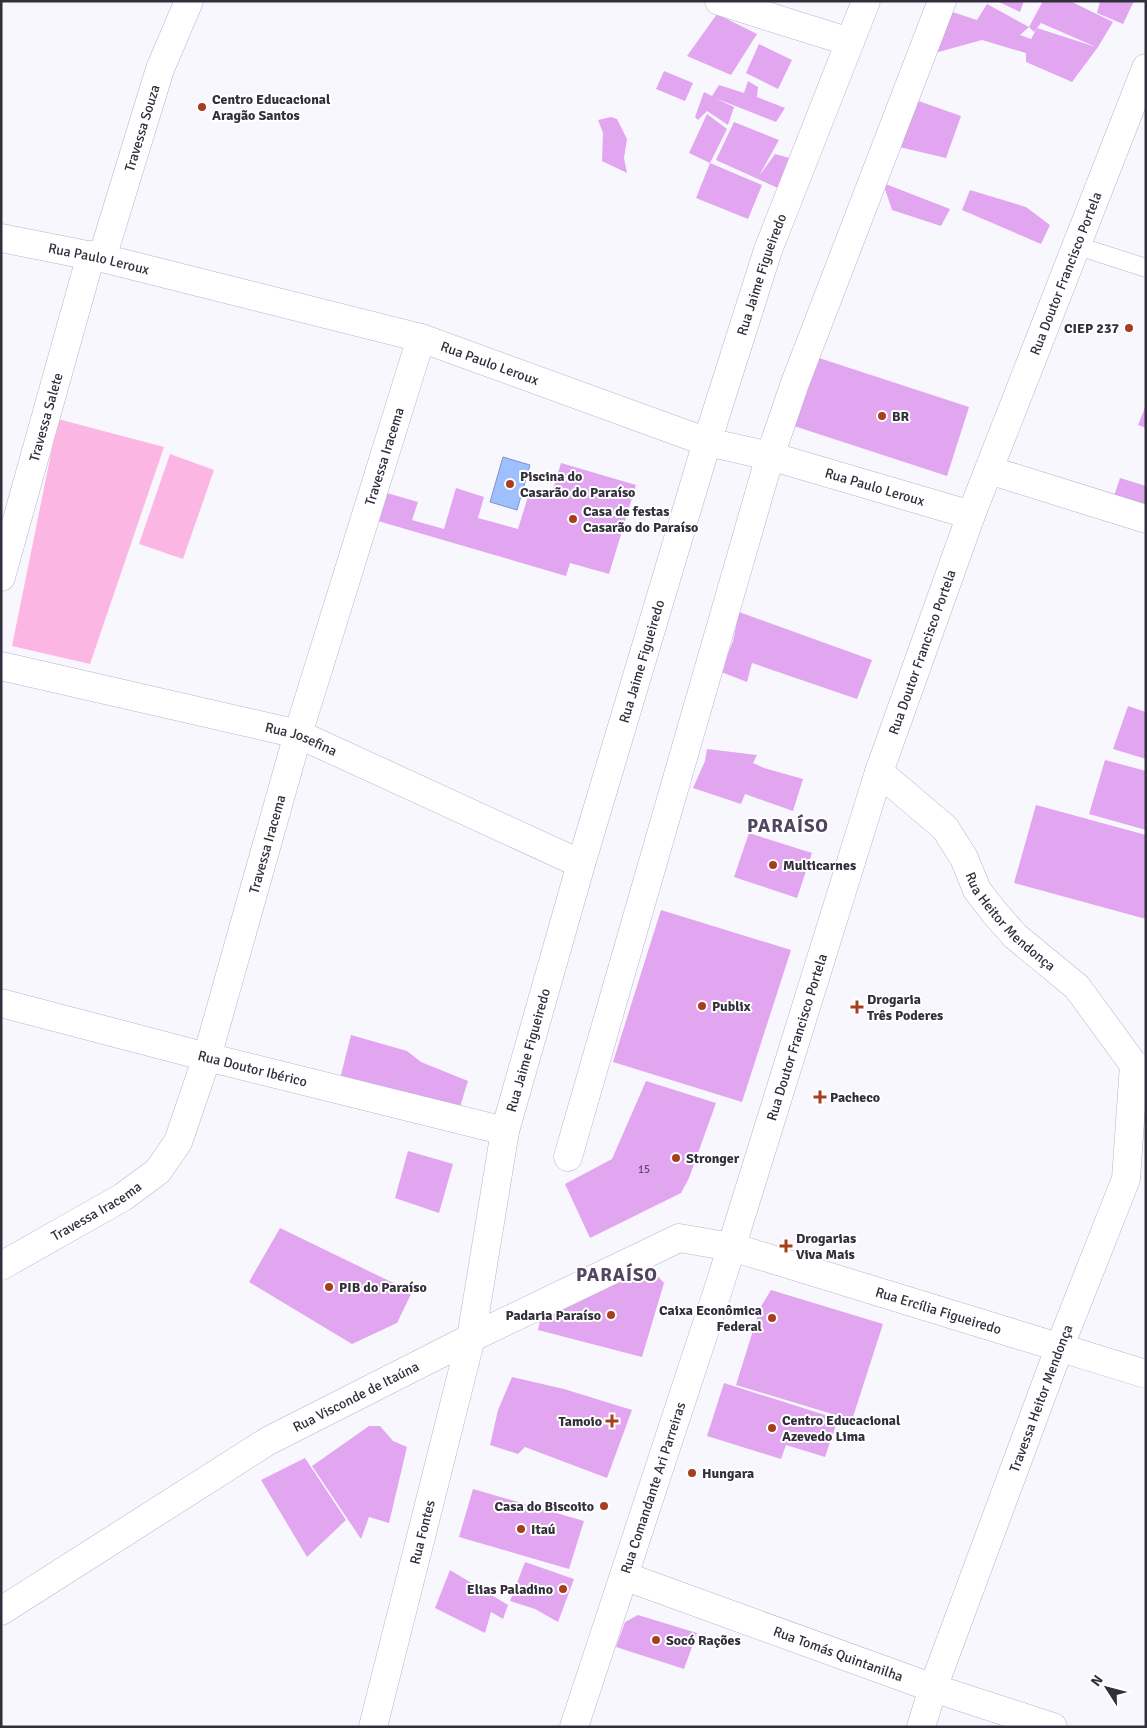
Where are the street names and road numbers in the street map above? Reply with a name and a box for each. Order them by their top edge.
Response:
street label: Travessa Souza [121,83,163,173]
street label: Rua Doutor Francisco Portela [1026,189,1105,358]
street label: Rua Jaime Figueiredo [733,211,790,338]
street label: Rua Paulo Leroux [47,239,152,278]
street label: Rua Paulo Leroux [438,337,542,389]
street label: Travessa Salete [25,371,66,463]
street label: Travessa Iracema [361,405,407,508]
street label: Rua Paulo Leroux [823,464,927,510]
street label: Rua Doutor Francisco Portela [885,567,959,737]
street label: Rua Jaime Figueiredo [615,598,668,725]
street label: Rua Josefina [263,718,340,759]
street label: Travessa Iracema [245,793,289,895]
street label: Rua Heitor Mendonça [962,869,1059,974]
street label: Rua Doutor Francisco Portela [763,951,831,1123]
street label: Rua Jaime Figueiredo [502,986,554,1114]
street label: Rua Doutor Ibérico [196,1047,309,1090]
street label: Travessa Iracema [48,1178,145,1244]
street label: Rua Ercília Figueiredo [873,1283,1004,1338]
street label: Travessa Heitor Mendonça [1005,1322,1076,1474]
street label: Rua Visconde de Itaúna [290,1357,422,1435]
street label: Rua Comandante Ari Parreiras [617,1400,689,1576]
street label: Rua Fontes [406,1498,438,1566]
street label: Rua Tomás Quintanilha [771,1622,906,1685]

